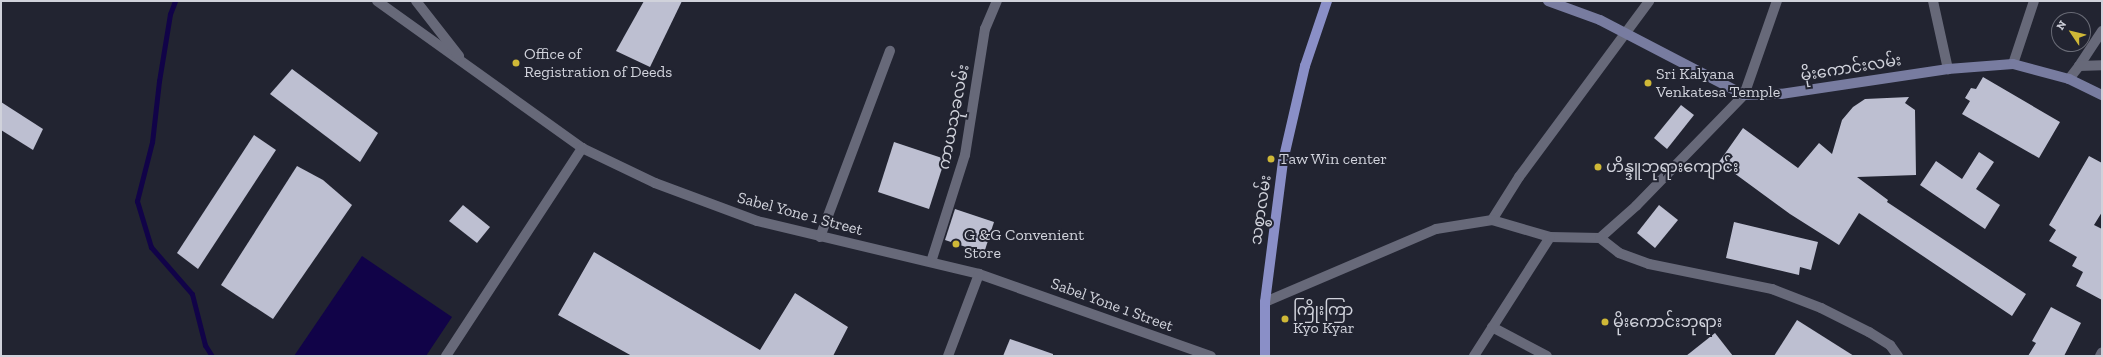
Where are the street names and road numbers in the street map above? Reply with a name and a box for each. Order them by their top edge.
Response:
street label: မိုးကောင်းလမ်း [1799,51,1903,85]
street label: ကာယသုခလမ်း [934,63,974,171]
street label: သစ္စာလမ်း [1247,174,1275,246]
street label: Sabel Yone 1 Street [735,188,865,240]
street label: Sabel Yone 1 Street [1048,274,1176,336]

